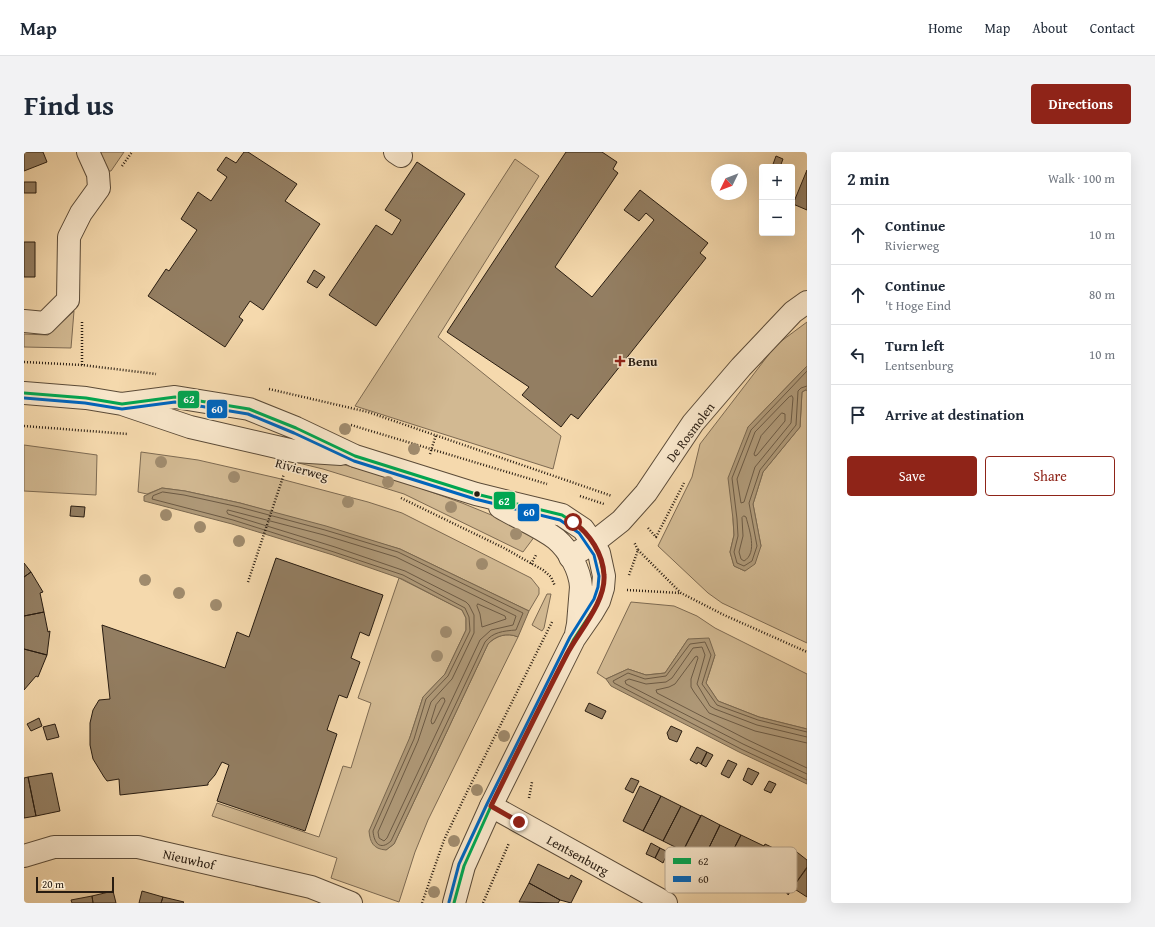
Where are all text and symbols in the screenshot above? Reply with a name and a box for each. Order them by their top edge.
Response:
text: Map [20,14,57,42]
text: Home [928,18,963,38]
text: Map [985,18,1010,38]
text: About [1032,18,1068,38]
text: Contact [1090,18,1135,38]
text: Find us [24,84,114,125]
button: Directions [1031,84,1131,124]
north arrow [711,164,747,200]
map controls [759,164,795,236]
button: + [759,164,795,200]
text: 2 min [847,166,889,191]
text: Walk · 100 m [1048,169,1115,188]
button: − [759,200,795,236]
text: Continue [885,215,946,236]
icon: ahead [847,224,869,246]
text: 10 m [1089,225,1115,244]
text: Rivierweg [885,236,939,255]
text: Continue [885,275,946,296]
icon: ahead [847,284,869,306]
text: 80 m [1089,285,1115,304]
text: 't Hoge Eind [885,296,951,315]
text: Turn left [885,335,944,356]
icon: left [847,344,869,366]
text: 10 m [1089,345,1115,364]
place label: Benu [628,352,658,371]
marker: Benu [615,356,625,366]
text: Lentsenburg [885,356,953,375]
line badge: 62 [177,390,200,409]
text: 62 [183,391,195,407]
street label: De Rosmolen [662,398,720,466]
line badge: 60 [206,399,228,419]
text: 60 [211,401,223,417]
icon: arrive [847,404,869,426]
text: Arrive at destination [885,404,1024,425]
street label: Rivierweg [273,453,331,486]
button: Save [847,456,977,496]
button: Share [985,456,1115,496]
unlabelled marker [472,489,482,499]
line badge: 62 [493,491,516,510]
text: 62 [498,493,510,509]
line badge: 60 [517,503,540,522]
text: 60 [523,504,535,520]
route start [564,513,582,531]
route end [510,813,528,831]
street label: Lentsenburg [543,831,613,881]
street label: Nieuwhof [161,844,218,875]
legend [665,847,797,893]
text: 62 [698,853,709,869]
text: 60 [698,871,709,887]
scale bar [36,875,114,894]
text: 20 m [42,876,64,892]

